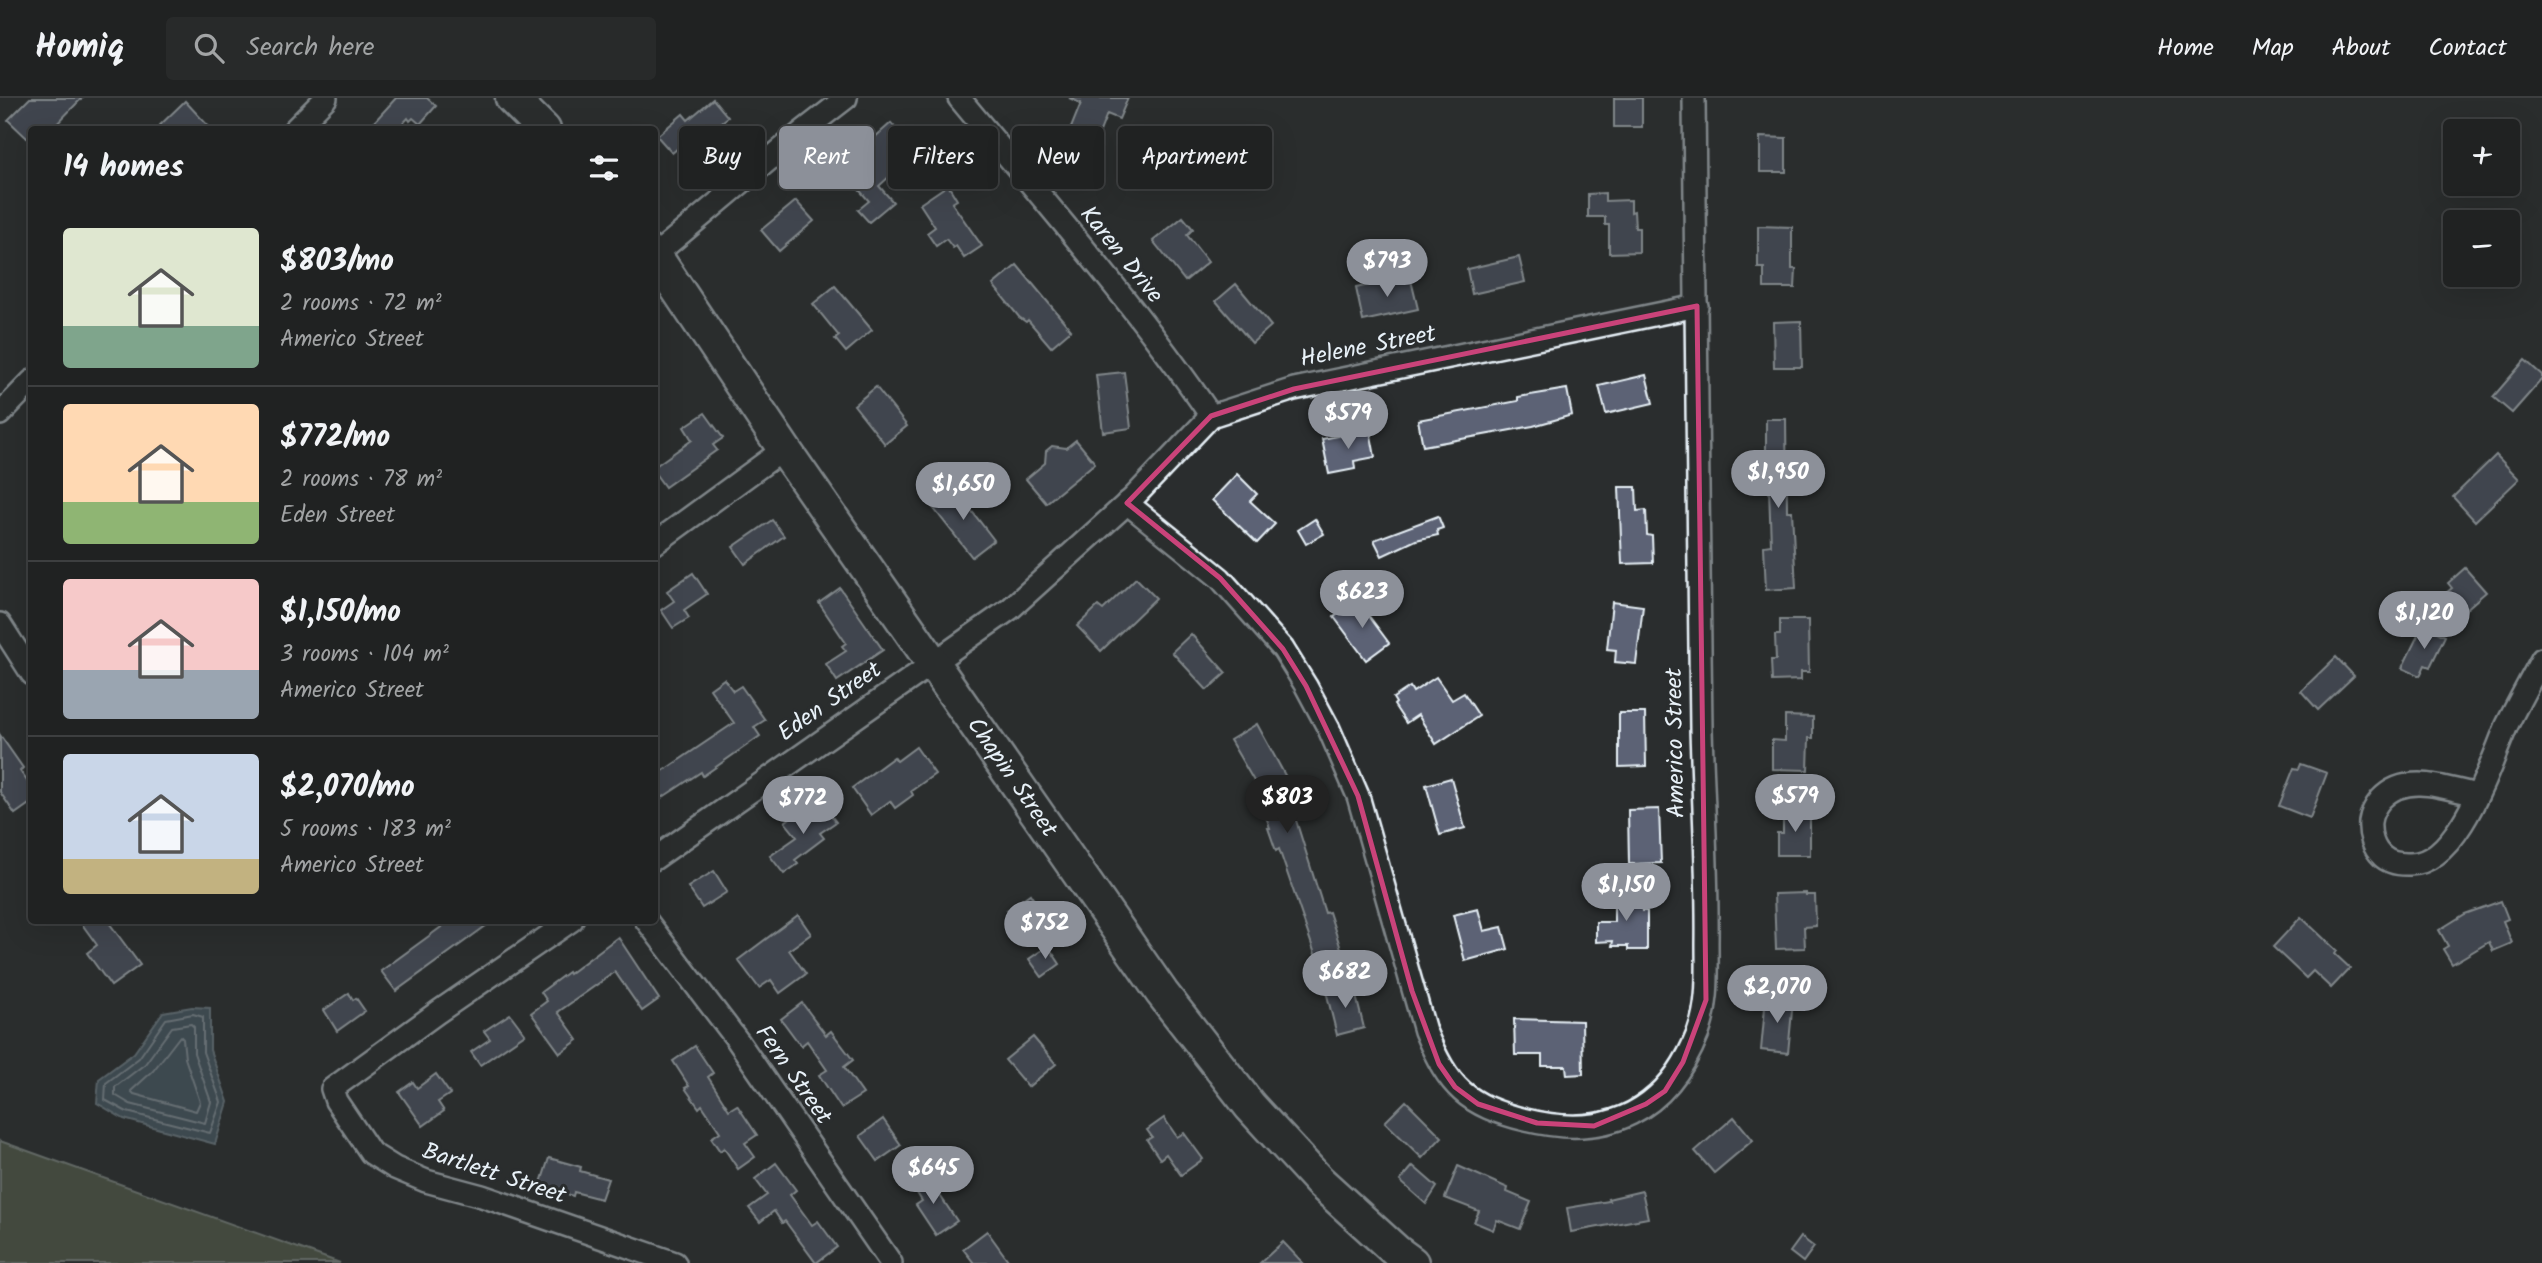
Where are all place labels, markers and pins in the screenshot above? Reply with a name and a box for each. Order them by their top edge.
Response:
pin: $793 [1346,240,1428,299]
pin: $579 [1307,392,1389,451]
pin: $1,950 [1721,450,1835,510]
pin: $1,650 [906,462,1020,522]
pin: $623 [1321,570,1403,630]
pin: $1,120 [2367,592,2481,651]
pin: $579 [1754,774,1836,834]
pin: $772 [762,776,844,836]
pin: $803 [1246,776,1328,835]
pin: $1,150 [1569,864,1683,923]
pin: $752 [1004,902,1086,961]
pin: $682 [1304,950,1386,1010]
pin: $2,070 [1720,965,1834,1025]
pin: $645 [892,1146,974,1206]

